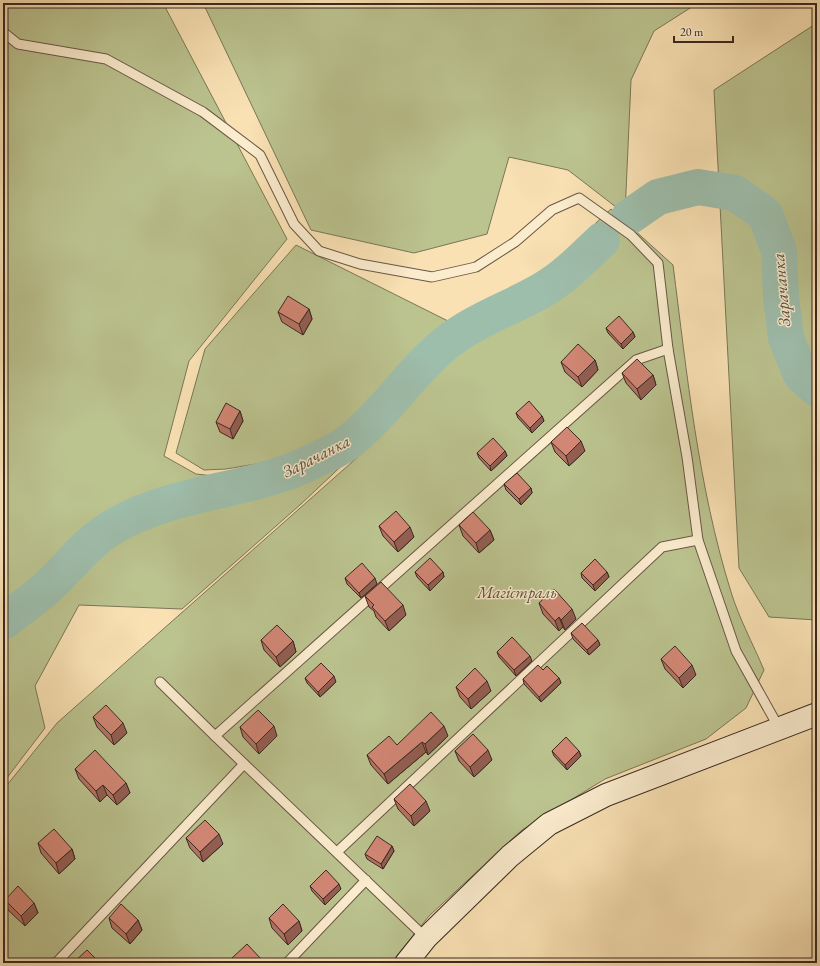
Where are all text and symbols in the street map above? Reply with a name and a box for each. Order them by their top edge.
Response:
scale bar [674,18,733,44]
text: 20 m [680,24,704,40]
water label: Зарачанка [767,252,795,328]
water label: Зарачанка [278,429,354,483]
park label: Магістраль [476,582,557,603]

